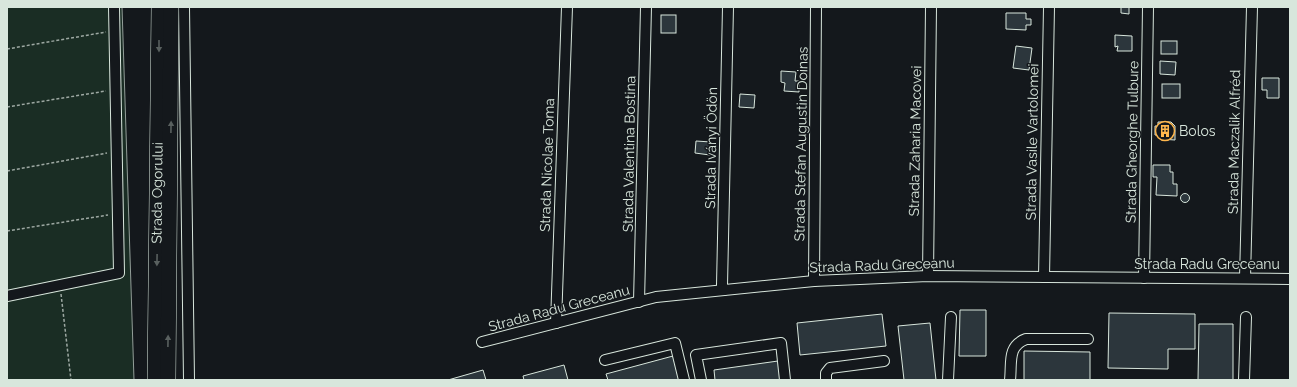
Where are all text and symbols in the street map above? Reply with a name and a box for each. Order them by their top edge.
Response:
one-way arrow [156,40,162,53]
street label: Strada Stefan Augustin Doinas [791,46,811,242]
street label: Strada Gheorghe Tulbure [1123,61,1141,223]
street label: Strada Vasile Vartolomei [1023,63,1041,221]
street label: Strada Zaharia Macovei [906,65,924,217]
street label: Strada Maczalik Alfréd [1225,70,1243,214]
street label: Strada Valentina Bostina [620,76,638,232]
street label: Strada Iványi Ödön [700,87,720,209]
street label: Strada Nicolae Toma [537,98,557,232]
one-way arrow [168,120,174,133]
building icon: Bolos [1154,120,1176,142]
place label: Bolos [1179,123,1216,139]
street label: Strada Ogorului [148,142,166,244]
one-way arrow [154,254,160,267]
street label: Strada Radu Greceanu [809,254,955,276]
street label: Strada Radu Greceanu [1134,256,1280,272]
street label: Strada Radu Greceanu [487,281,631,335]
one-way arrow [165,334,171,347]

